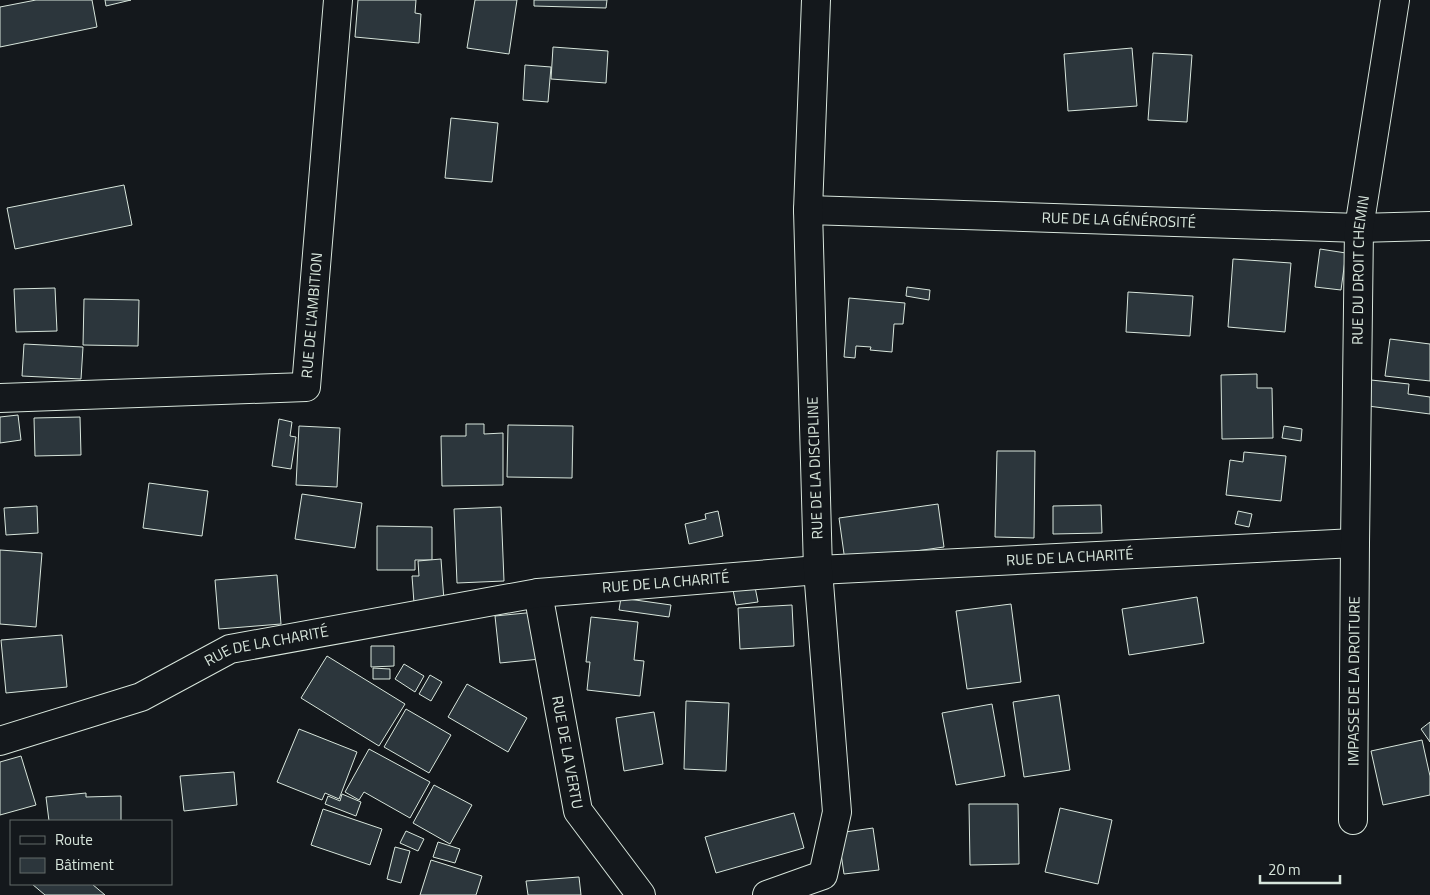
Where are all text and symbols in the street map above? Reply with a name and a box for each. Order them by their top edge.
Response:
street label: RUE DU DROIT CHEMIN [1346,194,1375,345]
street label: RUE DE LA GÉNÉROSITÉ [1041,206,1196,234]
street label: RUE DE L'AMBITION [295,252,328,379]
street label: RUE DE LA DISCIPLINE [801,396,828,540]
street label: RUE DE LA CHARITÉ [1005,542,1134,572]
street label: RUE DE LA CHARITÉ [601,565,730,599]
street label: IMPASSE DE LA DROITURE [1341,596,1366,766]
street label: RUE DE LA CHARITÉ [200,619,330,672]
street label: RUE DE LA VERTU [546,694,589,811]
legend [10,820,172,885]
text: Route [55,828,93,851]
scale bar [1260,852,1340,884]
text: Bâtiment [55,853,114,876]
text: 20 m [1268,858,1301,881]

